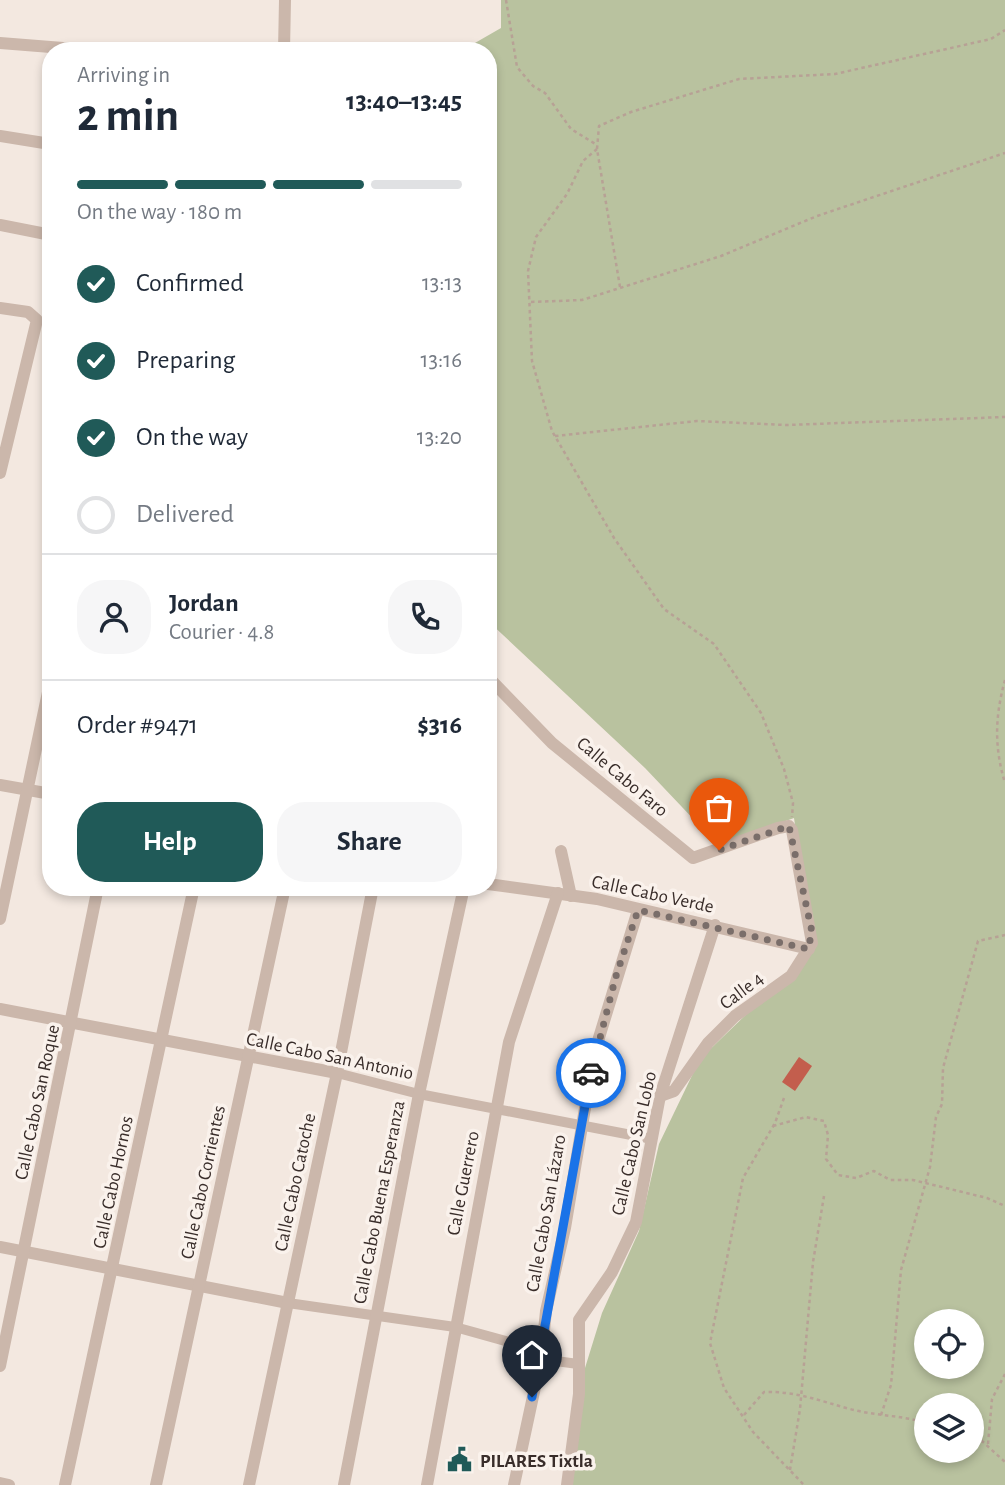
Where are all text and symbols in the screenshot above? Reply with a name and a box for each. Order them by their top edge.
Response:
text: Arriving in [77,64,170,87]
text: 13:40–13:45 [346,88,462,114]
text: 2 min [77,93,179,139]
text: On the way · 180 m [77,201,242,224]
icon: check [77,265,115,303]
text: Confirmed [136,270,244,296]
text: 13:13 [422,272,462,295]
icon: check [77,342,115,380]
text: Preparing [136,347,235,373]
text: 13:16 [421,349,462,372]
icon: check [77,419,115,457]
text: On the way [136,424,248,450]
text: 13:20 [417,426,462,449]
text: Delivered [136,501,234,527]
button: person [77,580,151,654]
button: phone [388,580,462,654]
text: Jordan [169,590,239,616]
text: Courier · 4.8 [169,621,274,644]
text: Order #9471 [77,712,198,738]
text: $316 [417,712,462,738]
street label: Calle Cabo Faro [573,734,671,821]
pin [689,778,749,850]
icon: bag [700,789,738,827]
button: Help [77,802,263,882]
button: Share [277,802,462,882]
street label: Calle Cabo Verde [590,872,715,917]
street label: Calle 4 [717,969,767,1014]
street label: Calle Cabo San Roque [12,1023,63,1182]
street label: Calle Cabo San Antonio [244,1029,415,1083]
courier [556,1038,626,1108]
icon: car [572,1054,610,1092]
street label: Calle Cabo San Lobo [609,1070,660,1217]
street label: Calle Cabo Buena Esperanza [350,1099,409,1306]
street label: Calle Cabo Corrientes [178,1104,229,1261]
street label: Calle Cabo Catoche [272,1112,319,1253]
street label: Calle Cabo Hornos [90,1114,137,1250]
street label: Calle Guerrero [444,1130,483,1237]
street label: Calle Cabo San Lázaro [523,1133,570,1293]
map controls [914,1309,984,1463]
button: locate [914,1309,984,1379]
pin [502,1325,562,1397]
icon: home [513,1336,551,1374]
button: layers [914,1393,984,1463]
public building icon: PILARES Tixtla [446,1446,474,1474]
place label: PILARES Tixtla [480,1452,593,1471]

